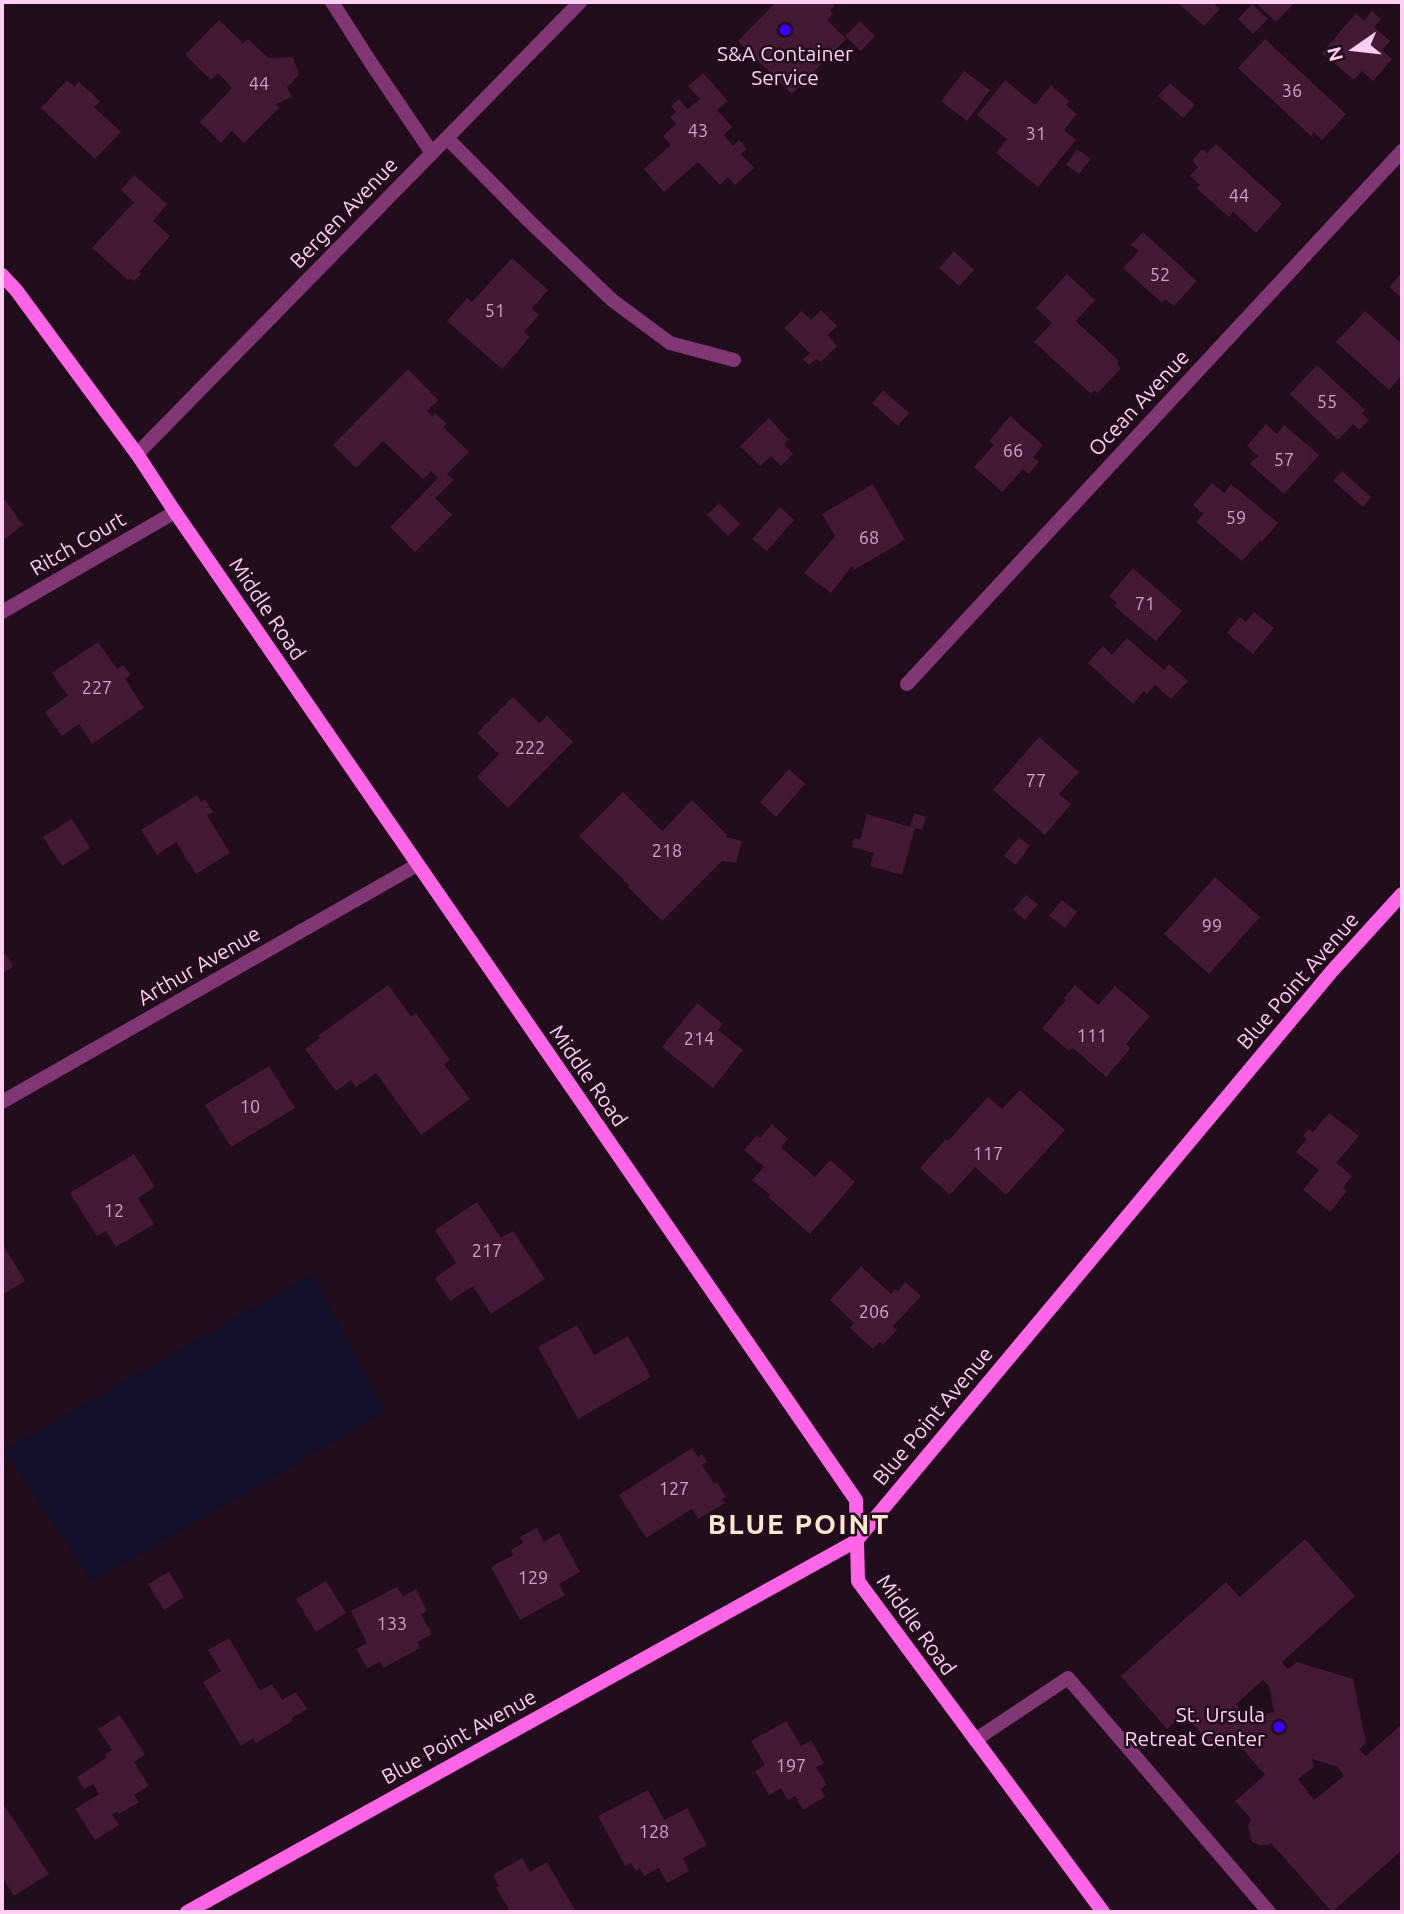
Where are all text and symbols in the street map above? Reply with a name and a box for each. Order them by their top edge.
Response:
north arrow [1320,14,1390,84]
marker: S&A Container Service [777,22,793,38]
place label: S&A Container Service [717,41,853,91]
text: N [1322,45,1347,64]
house number: 44 [249,73,269,95]
house number: 36 [1282,80,1302,102]
house number: 43 [688,120,708,142]
house number: 31 [1026,123,1046,145]
street label: Bergen Avenue [285,152,403,274]
house number: 44 [1229,185,1249,207]
house number: 52 [1150,264,1170,286]
house number: 51 [485,300,505,322]
street label: Ocean Avenue [1083,345,1195,461]
house number: 55 [1317,391,1337,413]
house number: 66 [1003,440,1023,462]
house number: 57 [1274,449,1294,471]
street label: Ritch Court [26,507,130,581]
house number: 59 [1226,507,1246,529]
house number: 68 [859,527,879,549]
street label: Middle Road [223,553,311,665]
house number: 71 [1135,593,1155,615]
house number: 227 [82,677,112,699]
house number: 222 [515,737,545,759]
house number: 77 [1026,770,1046,792]
house number: 218 [652,840,682,862]
street label: Blue Point Avenue [1232,908,1364,1054]
house number: 99 [1202,915,1222,937]
street label: Arthur Avenue [133,921,265,1011]
street label: Middle Road [544,1020,632,1132]
house number: 111 [1077,1025,1107,1047]
house number: 214 [684,1028,714,1050]
house number: 10 [240,1096,260,1118]
house number: 117 [973,1143,1003,1165]
house number: 12 [104,1200,124,1222]
house number: 217 [472,1240,502,1262]
house number: 206 [859,1301,889,1323]
street label: Blue Point Avenue [868,1342,998,1490]
house number: 127 [659,1478,689,1500]
district label: BLUE POINT [709,1508,889,1542]
house number: 129 [518,1567,548,1589]
street label: Middle Road [871,1570,961,1680]
house number: 133 [377,1613,407,1635]
street label: Blue Point Avenue [377,1684,541,1790]
place label: St. Ursula Retreat Center [1125,1702,1265,1752]
marker: St. Ursula Retreat Center [1271,1719,1287,1735]
house number: 197 [776,1755,806,1777]
house number: 128 [639,1821,669,1843]

